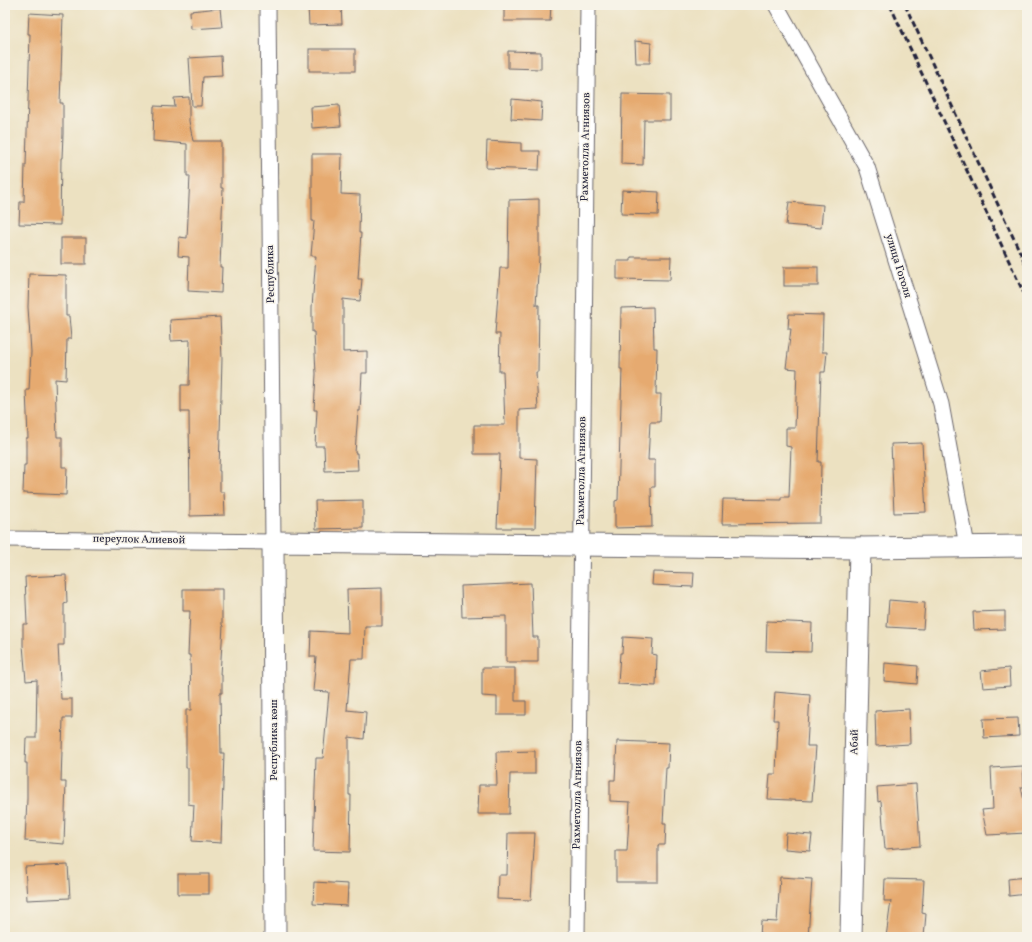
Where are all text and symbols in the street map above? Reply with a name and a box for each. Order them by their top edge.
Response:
street label: Рахметолла Агниязов [578,92,594,202]
street label: улица Гоголя [881,232,915,300]
street label: Республика [263,244,279,303]
street label: Рахметолла Агниязов [574,416,590,526]
street label: переулок Алиевой [93,532,186,548]
street label: Республика көш [267,699,282,781]
street label: Абай [847,729,863,755]
street label: Рахметолла Агниязов [570,740,586,850]

